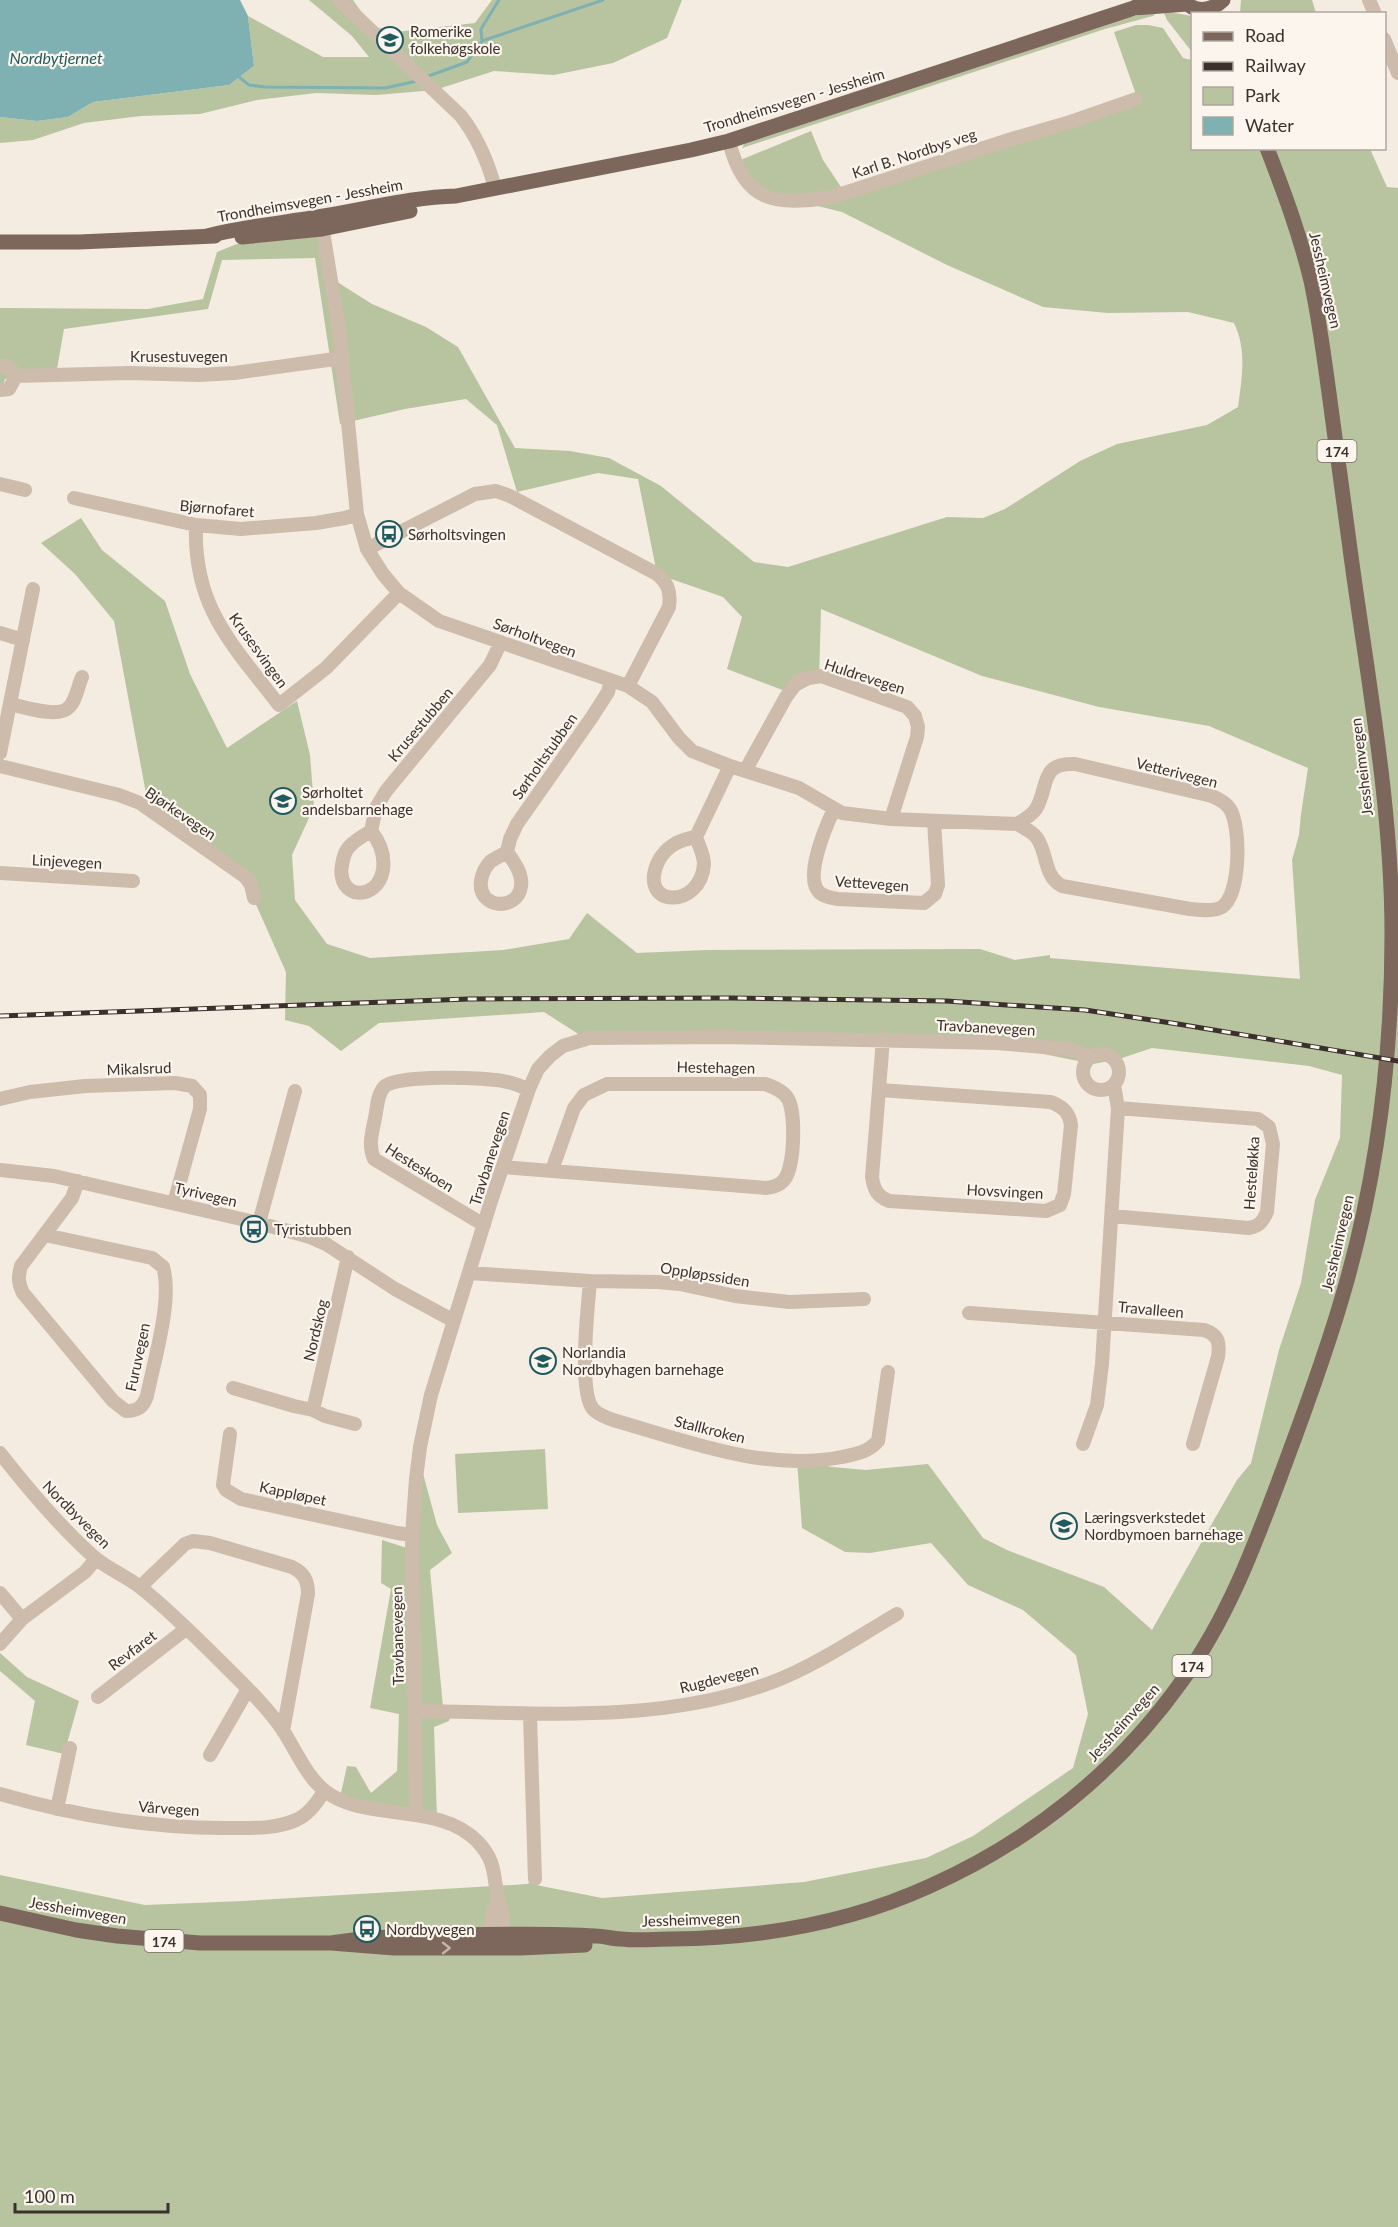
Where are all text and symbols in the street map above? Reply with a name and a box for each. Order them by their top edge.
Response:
legend [1191,12,1386,150]
place label: Romerike folkehøgskole [410,22,501,57]
text: Road [1245,24,1285,46]
school or university icon: Romerike folkehøgskole [375,25,405,55]
water label: Nordbytjernet [9,48,103,67]
text: Railway [1245,54,1306,76]
street label: Trondheimsvegen - Jessheim [702,64,886,136]
text: Park [1245,84,1281,106]
text: Water [1245,114,1294,136]
street label: Karl B. Nordbys veg [850,124,979,182]
street label: Trondheimsvegen - Jessheim [216,175,404,225]
street label: Jessheimvegen [1306,230,1346,330]
street label: Krusestuvegen [130,347,228,365]
road number: 174 [1318,440,1356,462]
street label: Bjørnofaret [179,496,256,520]
bus stop icon: Sørholtsvingen [374,519,404,549]
place label: Sørholtsvingen [408,525,506,543]
street label: Krusesvingen [226,609,292,691]
street label: Sørholtvegen [491,614,579,660]
street label: Huldrevegen [822,654,908,698]
street label: Krusestubben [384,683,456,765]
street label: Sørholtstubben [508,709,580,803]
street label: Jessheimvegen [1346,717,1376,817]
street label: Vetterivegen [1134,753,1220,791]
street label: Bjørkevegen [142,783,220,843]
place label: Sørholtet andelsbarnehage [302,783,413,818]
school or university icon: Sørholtet andelsbarnehage [268,786,298,816]
street label: Linjevegen [31,850,103,872]
street label: Vettevegen [834,871,910,895]
street label: Travbanevegen [936,1015,1036,1039]
street label: Hestehagen [676,1057,756,1077]
street label: Mikalsrud [106,1058,172,1078]
street label: Travbanevegen [465,1108,513,1208]
street label: Hesteløkka [1239,1136,1263,1210]
street label: Hesteskoen [382,1139,458,1195]
street label: Tyrivegen [173,1178,239,1210]
street label: Hovsvingen [966,1180,1044,1202]
street label: Jessheimvegen [1317,1193,1357,1293]
bus stop icon: Tyristubben [239,1214,269,1244]
place label: Tyristubben [274,1220,352,1238]
street label: Oppløpssiden [659,1258,751,1290]
street label: Nordskog [299,1297,331,1363]
street label: Travalleen [1117,1297,1185,1321]
street label: Furuvegen [121,1321,153,1393]
place label: Norlandia Nordbyhagen barnehage [562,1343,724,1378]
school or university icon: Norlandia Nordbyhagen barnehage [528,1346,558,1376]
street label: Stallkroken [673,1411,747,1447]
street label: Nordbyvegen [39,1476,115,1552]
street label: Kappløpet [258,1477,329,1509]
place label: Læringsverkstedet Nordbymoen barnehage [1084,1508,1243,1543]
school or university icon: Læringsverkstedet Nordbymoen barnehage [1049,1511,1079,1541]
street label: Travbanevegen [387,1586,407,1686]
street label: Revfaret [104,1626,160,1674]
road number: 174 [1172,1655,1212,1677]
street label: Rugdevegen [678,1660,760,1696]
street label: Jessheimvegen [1083,1679,1163,1765]
street label: Vårvegen [138,1797,200,1819]
street label: Jessheimvegen [28,1893,128,1927]
street label: Jessheimvegen [641,1908,741,1930]
bus stop icon: Nordbyvegen [352,1914,382,1944]
place label: Nordbyvegen [386,1920,475,1938]
road number: 174 [144,1930,184,1952]
one-way arrow [441,1942,450,1954]
scale bar [15,2176,168,2214]
text: 100 m [24,2185,75,2207]

